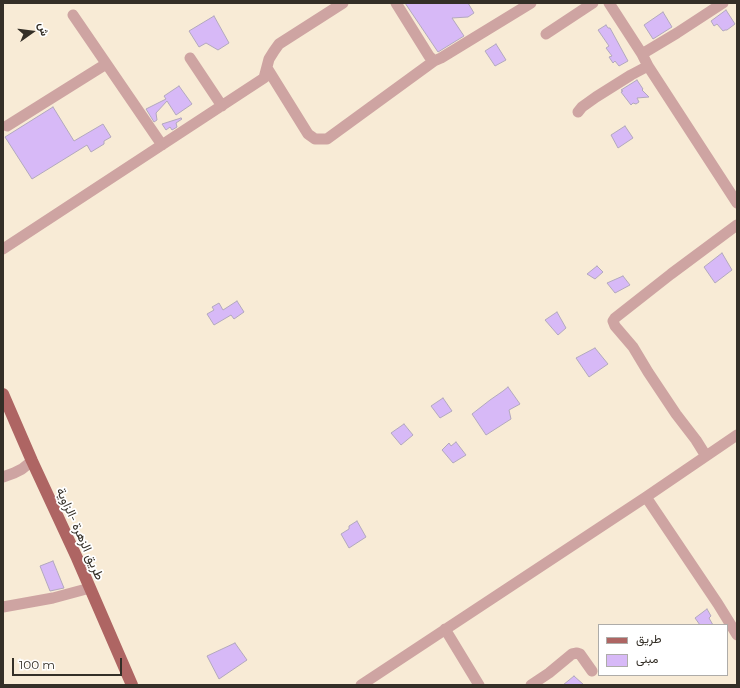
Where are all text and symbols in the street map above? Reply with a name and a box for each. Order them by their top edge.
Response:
north arrow [12,12,52,52]
text: ش [35,21,52,37]
street label: طريق الزهرة -الزاوية [53,485,107,583]
legend [598,624,728,676]
text: طريق [636,631,661,646]
scale bar [14,650,124,676]
text: مبنى [636,651,658,666]
text: 100 m [19,657,55,672]

